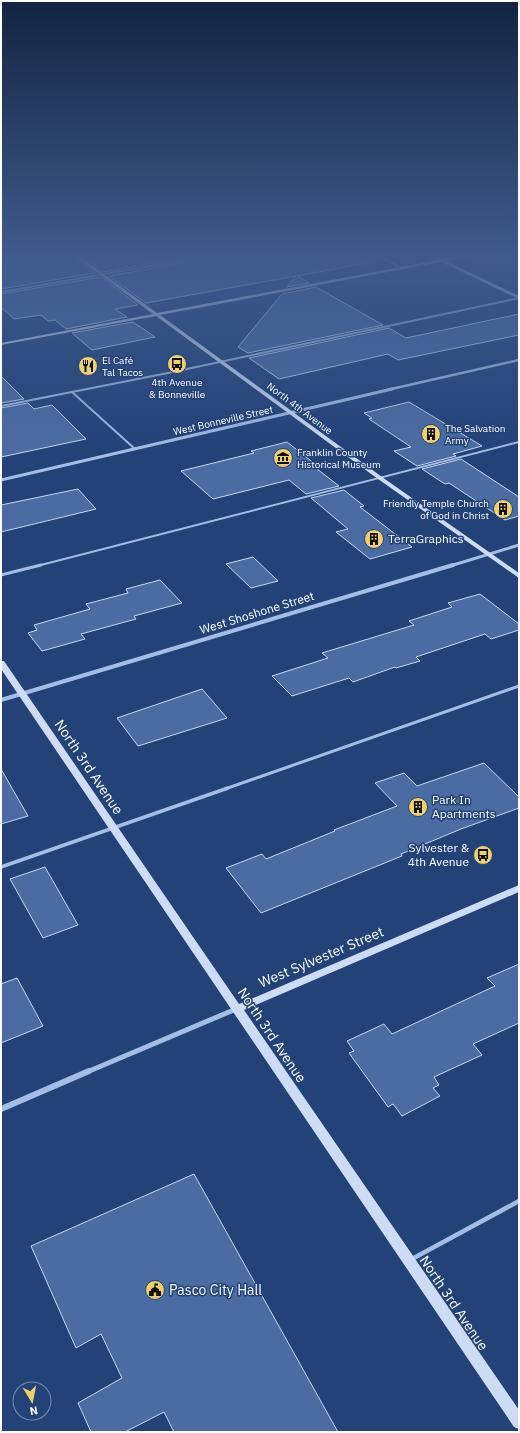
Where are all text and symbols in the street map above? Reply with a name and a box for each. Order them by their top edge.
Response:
bus stop icon: 4th Avenue & Bonneville [166,353,188,375]
place label: El Café Tal Tacos [102,354,143,379]
restaurant icon: El Café Tal Tacos [77,355,99,377]
place label: 4th Avenue & Bonneville [149,376,206,401]
street label: North 4th Avenue [264,379,336,438]
street label: West Bonneville Street [172,403,275,438]
place label: The Salvation Army [445,422,505,447]
building icon: The Salvation Army [420,423,442,445]
place label: Franklin County Historical Museum [297,446,381,471]
museum icon: Franklin County Historical Museum [272,447,294,469]
place label: Friendly Temple Church of God in Christ [383,497,489,522]
building icon: Friendly Temple Church of God in Christ [492,498,514,520]
building icon: TerraGraphics [363,528,385,550]
place label: TerraGraphics [388,531,464,546]
street label: West Shoshone Street [198,588,316,637]
street label: North 3rd Avenue [51,716,128,818]
place label: Park In Apartments [432,792,496,821]
building icon: Park In Apartments [407,796,429,818]
place label: Sylvester & 4th Avenue [408,840,470,869]
bus stop icon: Sylvester & 4th Avenue [472,844,494,866]
street label: West Sylvester Street [256,922,386,992]
street label: North 3rd Avenue [234,984,311,1086]
street label: North 3rd Avenue [416,1252,493,1354]
public building icon: Pasco City Hall [144,1279,166,1301]
place label: Pasco City Hall [169,1281,262,1299]
north arrow [12,1381,52,1421]
text: N [29,1403,39,1418]

